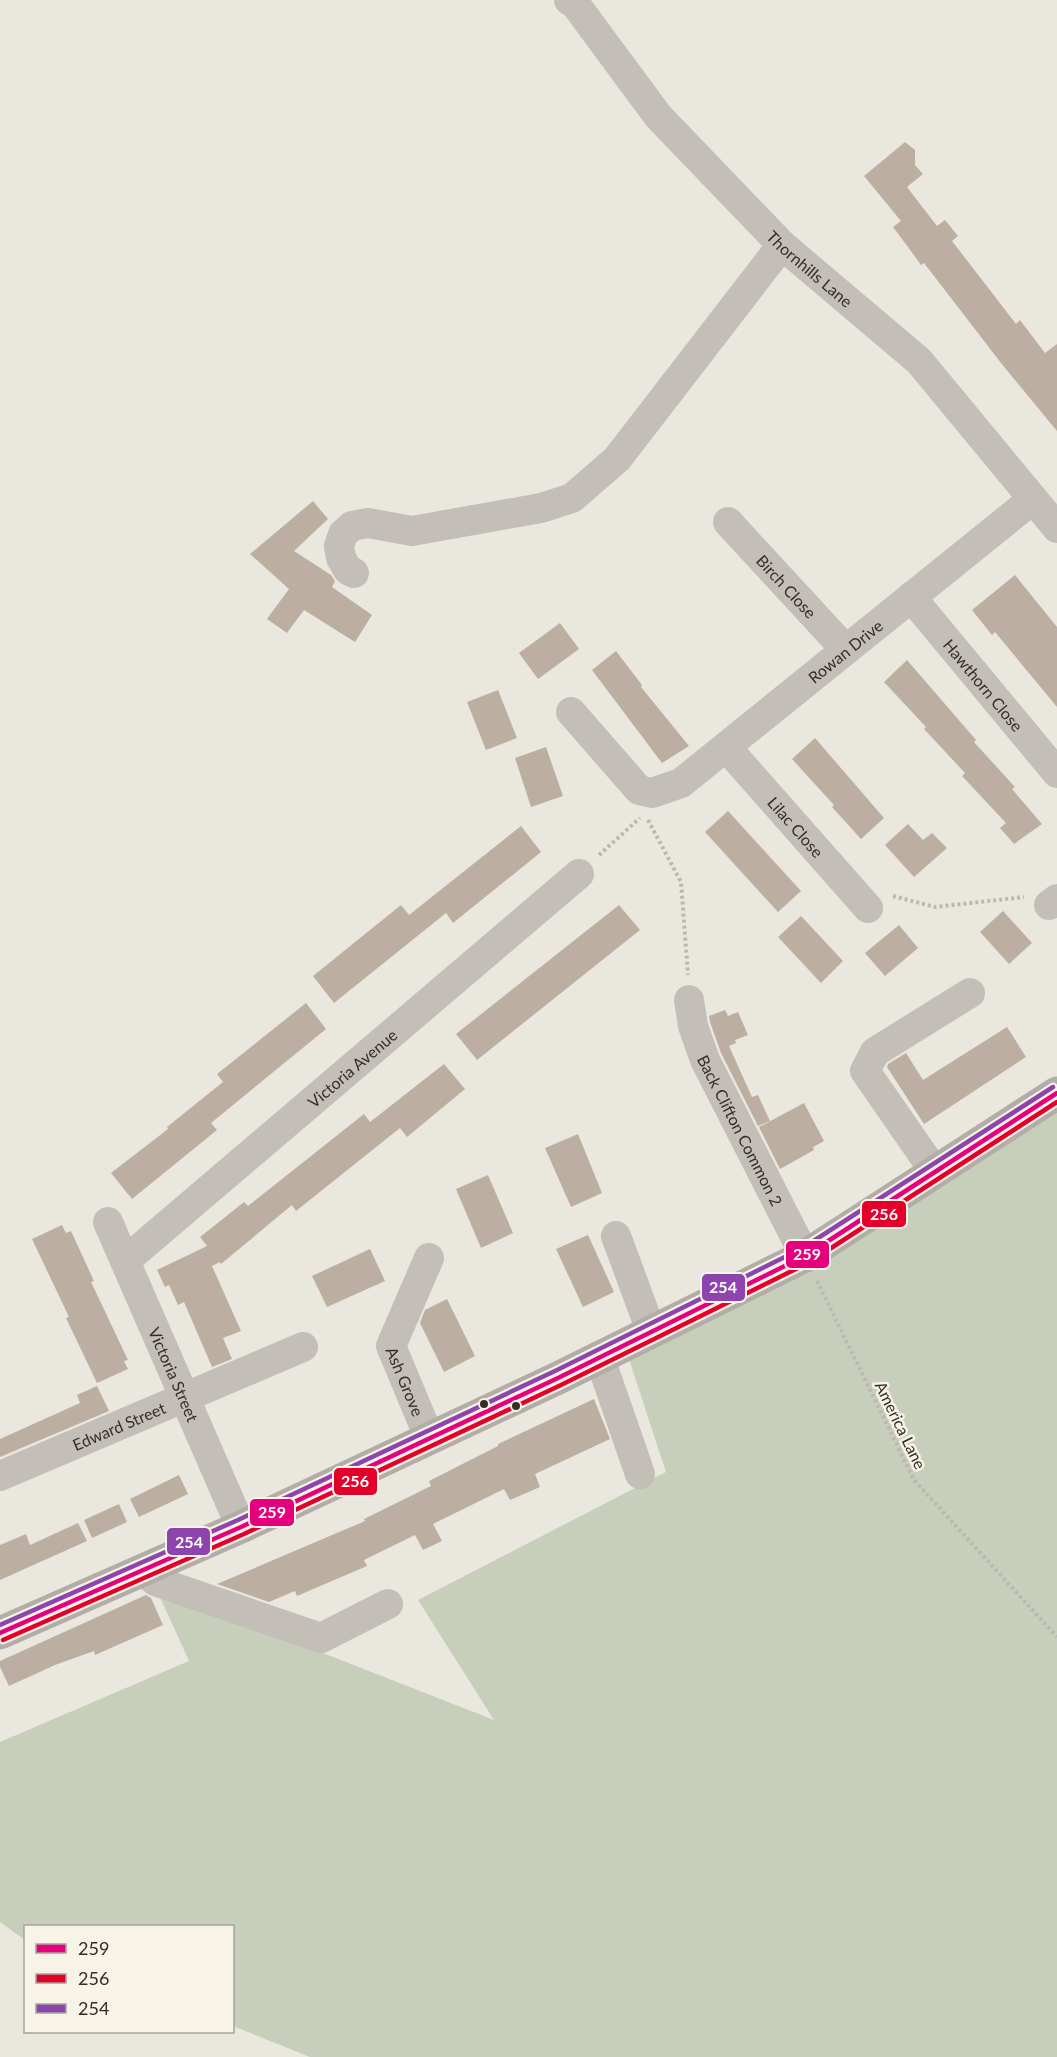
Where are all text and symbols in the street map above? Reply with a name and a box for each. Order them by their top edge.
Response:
street label: Thornhills Lane [763,226,857,310]
street label: Birch Close [753,550,821,622]
street label: Rowan Drive [804,615,886,687]
street label: Hawthorn Close [940,635,1028,735]
street label: Lilac Close [764,792,828,861]
street label: Victoria Avenue [303,1024,400,1111]
street label: Back Clifton Common 2 [694,1051,787,1209]
line badge: 256 [861,1200,907,1228]
text: 256 [870,1204,898,1223]
line badge: 259 [785,1240,830,1269]
text: 259 [793,1244,821,1263]
line badge: 254 [701,1273,746,1302]
text: 254 [709,1277,737,1296]
street label: Victoria Street [145,1324,203,1424]
street label: Ash Grove [383,1344,429,1419]
street label: America Lane [872,1378,930,1472]
street label: Edward Street [69,1397,168,1454]
unlabelled marker [478,1398,490,1410]
unlabelled marker [510,1400,522,1412]
line badge: 256 [333,1467,378,1496]
text: 256 [341,1471,369,1490]
line badge: 259 [249,1498,295,1527]
text: 259 [258,1502,286,1521]
line badge: 254 [166,1527,211,1556]
text: 254 [175,1532,203,1551]
legend [24,1925,234,2033]
text: 259 [78,1937,109,1959]
text: 256 [78,1967,109,1989]
text: 254 [78,1997,109,2019]

